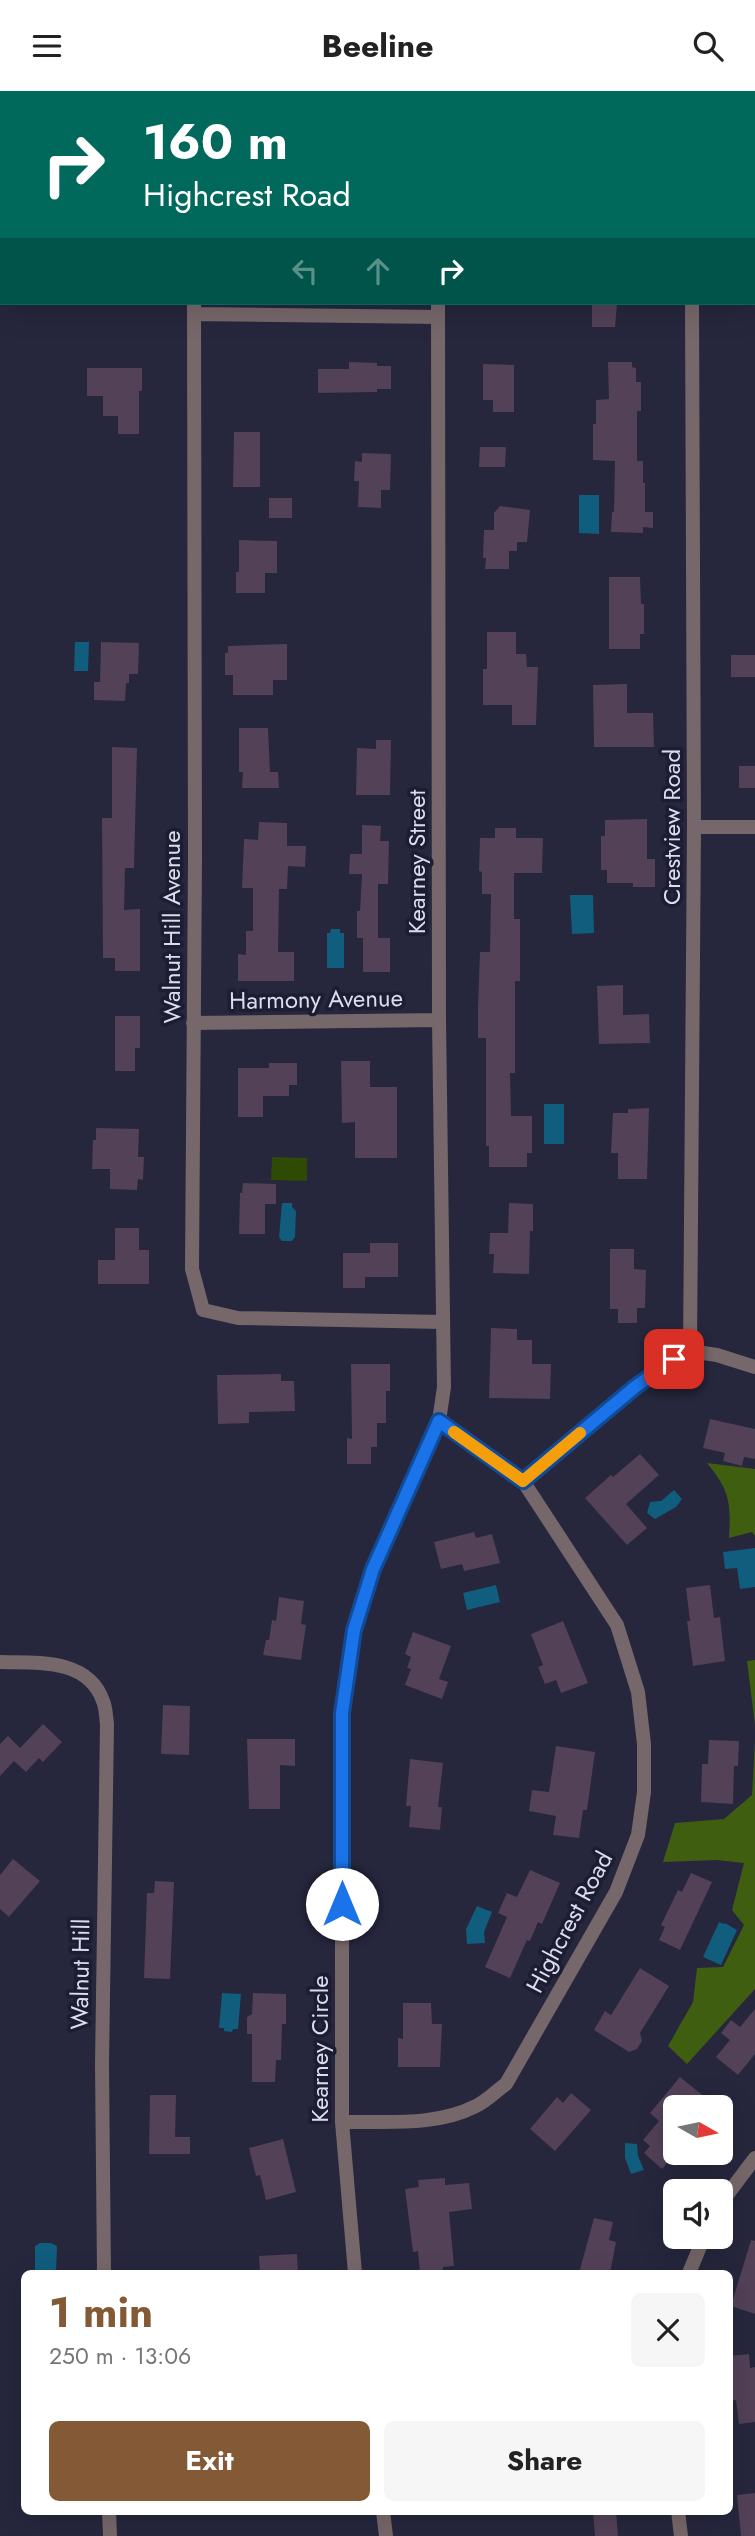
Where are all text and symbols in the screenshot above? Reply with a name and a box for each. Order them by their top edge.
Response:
text: Beeline [321,23,434,69]
icon: menu [28,27,66,65]
icon: search [689,27,727,65]
text: 160 m [143,107,288,177]
icon: right [28,119,119,210]
text: Highcrest Road [143,172,351,218]
icon: left [286,252,324,290]
icon: ahead [359,252,397,290]
icon: right [432,252,470,290]
street label: Crestview Road [654,749,689,905]
street label: Kearney Street [399,789,434,934]
street label: Walnut Hill Avenue [154,831,189,1023]
street label: Harmony Avenue [229,980,403,1018]
pin [644,1329,704,1389]
icon: arrive [655,1340,693,1378]
street label: Highcrest Road [517,1845,621,1999]
position arrow [305,1867,379,1941]
street label: Walnut Hill [62,1918,98,2030]
street label: Kearney Circle [302,1975,337,2123]
north arrow [663,2095,733,2165]
map controls [663,2095,733,2249]
button: sound [663,2179,733,2249]
text: 1 min [49,2282,153,2343]
button: close [631,2293,705,2367]
text: 250 m · 13:06 [49,2339,191,2373]
button: Exit [49,2421,370,2501]
button: Share [384,2421,705,2501]

